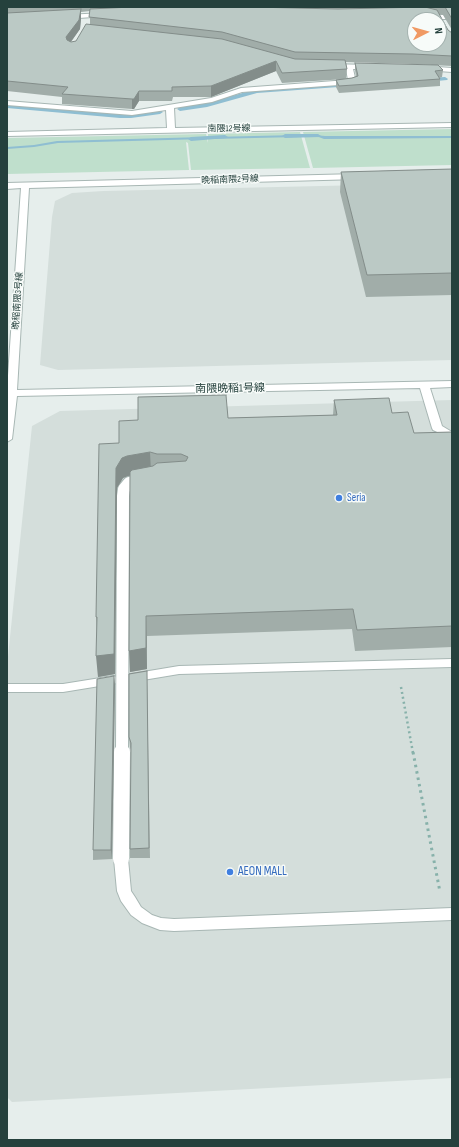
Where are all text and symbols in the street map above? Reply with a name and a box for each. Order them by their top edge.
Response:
north arrow [407,12,447,52]
text: N [432,27,445,34]
street label: 南隈12号線 [207,123,251,135]
street label: 晩稲南隈2号線 [201,174,259,186]
street label: 晩稲南隈3号線 [11,272,25,330]
street label: 南隈晩稲1号線 [195,382,265,396]
place label: Seria [347,491,366,505]
marker: Seria [334,493,344,503]
place label: AEON MALL [238,864,287,880]
marker: AEON MALL [225,867,235,877]

